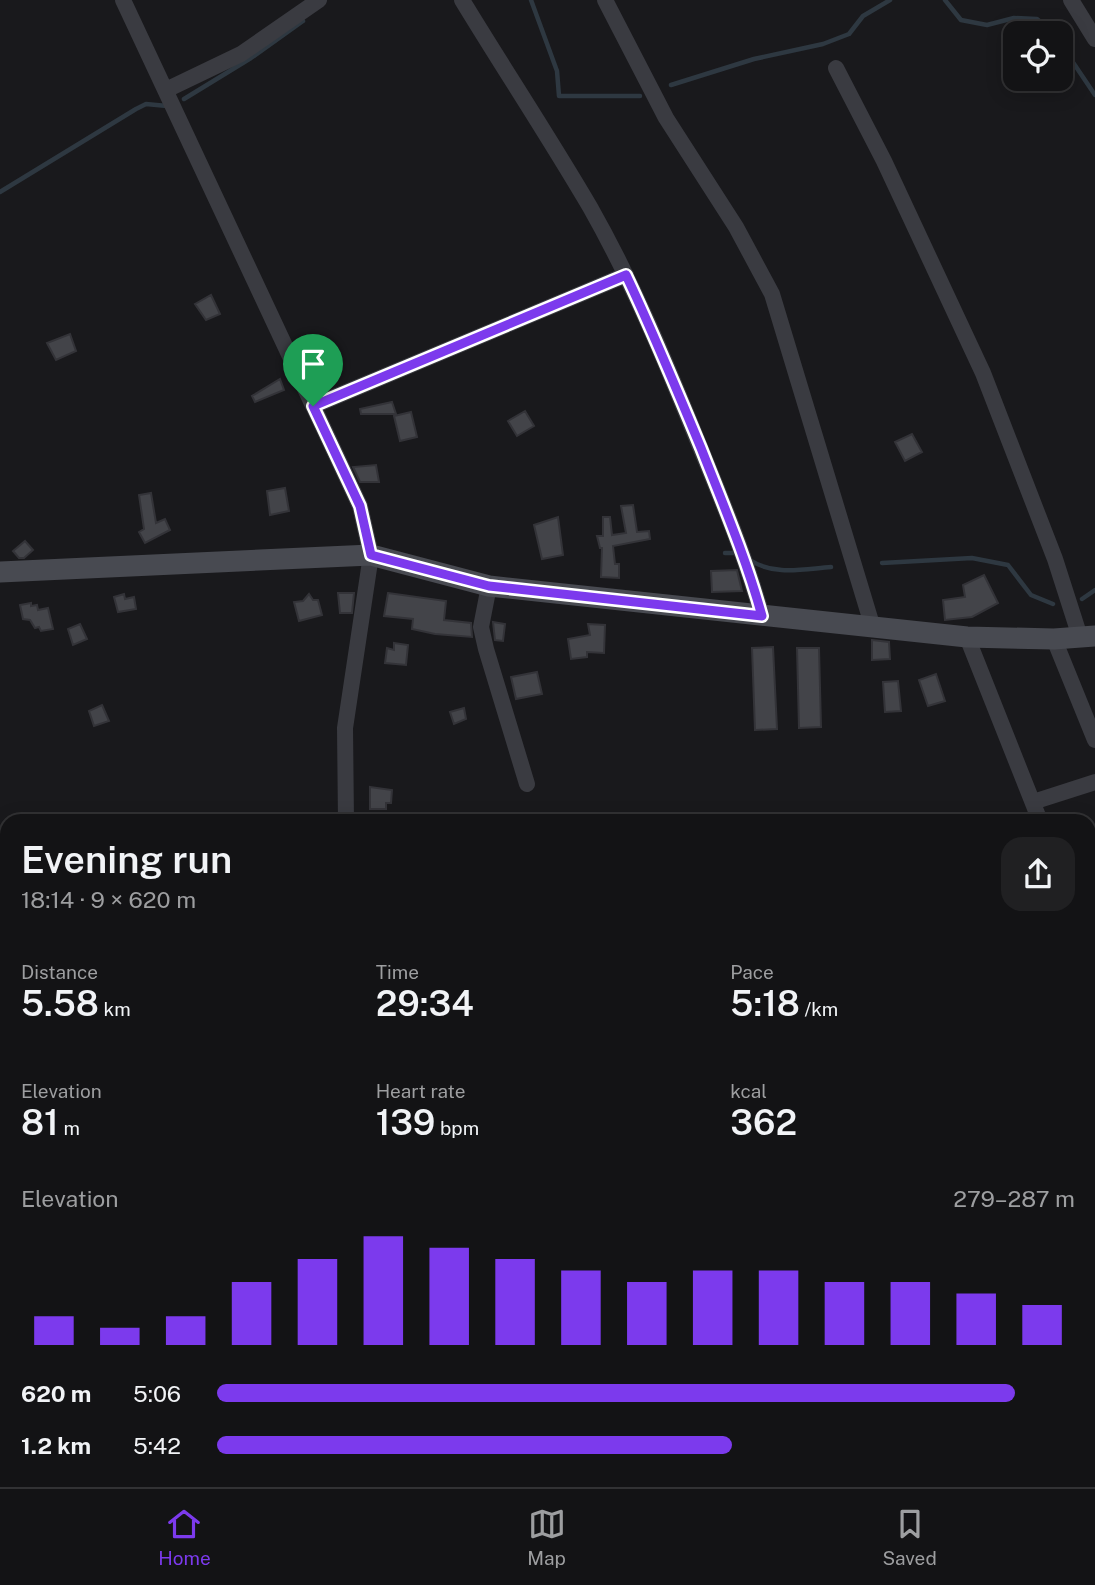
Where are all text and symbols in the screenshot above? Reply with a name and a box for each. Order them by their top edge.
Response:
map controls [1003,21,1073,91]
button: locate [1003,21,1073,91]
pin [283,334,343,406]
icon: arrive [294,345,332,383]
text: Evening run [21,837,232,882]
button: share [1001,837,1075,911]
text: 18:14 · 9 × 620 m [21,886,196,913]
text: Distance [21,961,98,983]
text: Time [376,961,419,983]
text: Pace [730,961,774,983]
text: 5.58 [21,983,99,1024]
text: 29:34 [376,983,474,1024]
text: 5:18 [730,983,800,1024]
text: km [99,998,131,1020]
text: /km [800,998,838,1020]
text: Elevation [21,1080,102,1102]
text: Heart rate [376,1080,465,1102]
text: kcal [730,1080,767,1102]
text: 81 [21,1102,59,1143]
text: 139 [376,1102,435,1143]
text: 362 [730,1102,797,1143]
text: m [59,1117,80,1139]
text: bpm [435,1117,479,1139]
text: Elevation [21,1185,119,1212]
text: 279–287 m [953,1185,1075,1212]
text: 620 m [21,1380,91,1407]
text: 5:06 [133,1380,181,1407]
text: 1.2 km [21,1432,91,1459]
text: 5:42 [133,1432,181,1459]
tab: Home [158,1505,211,1569]
tab: Map [527,1505,566,1569]
tab: Saved [882,1505,937,1569]

